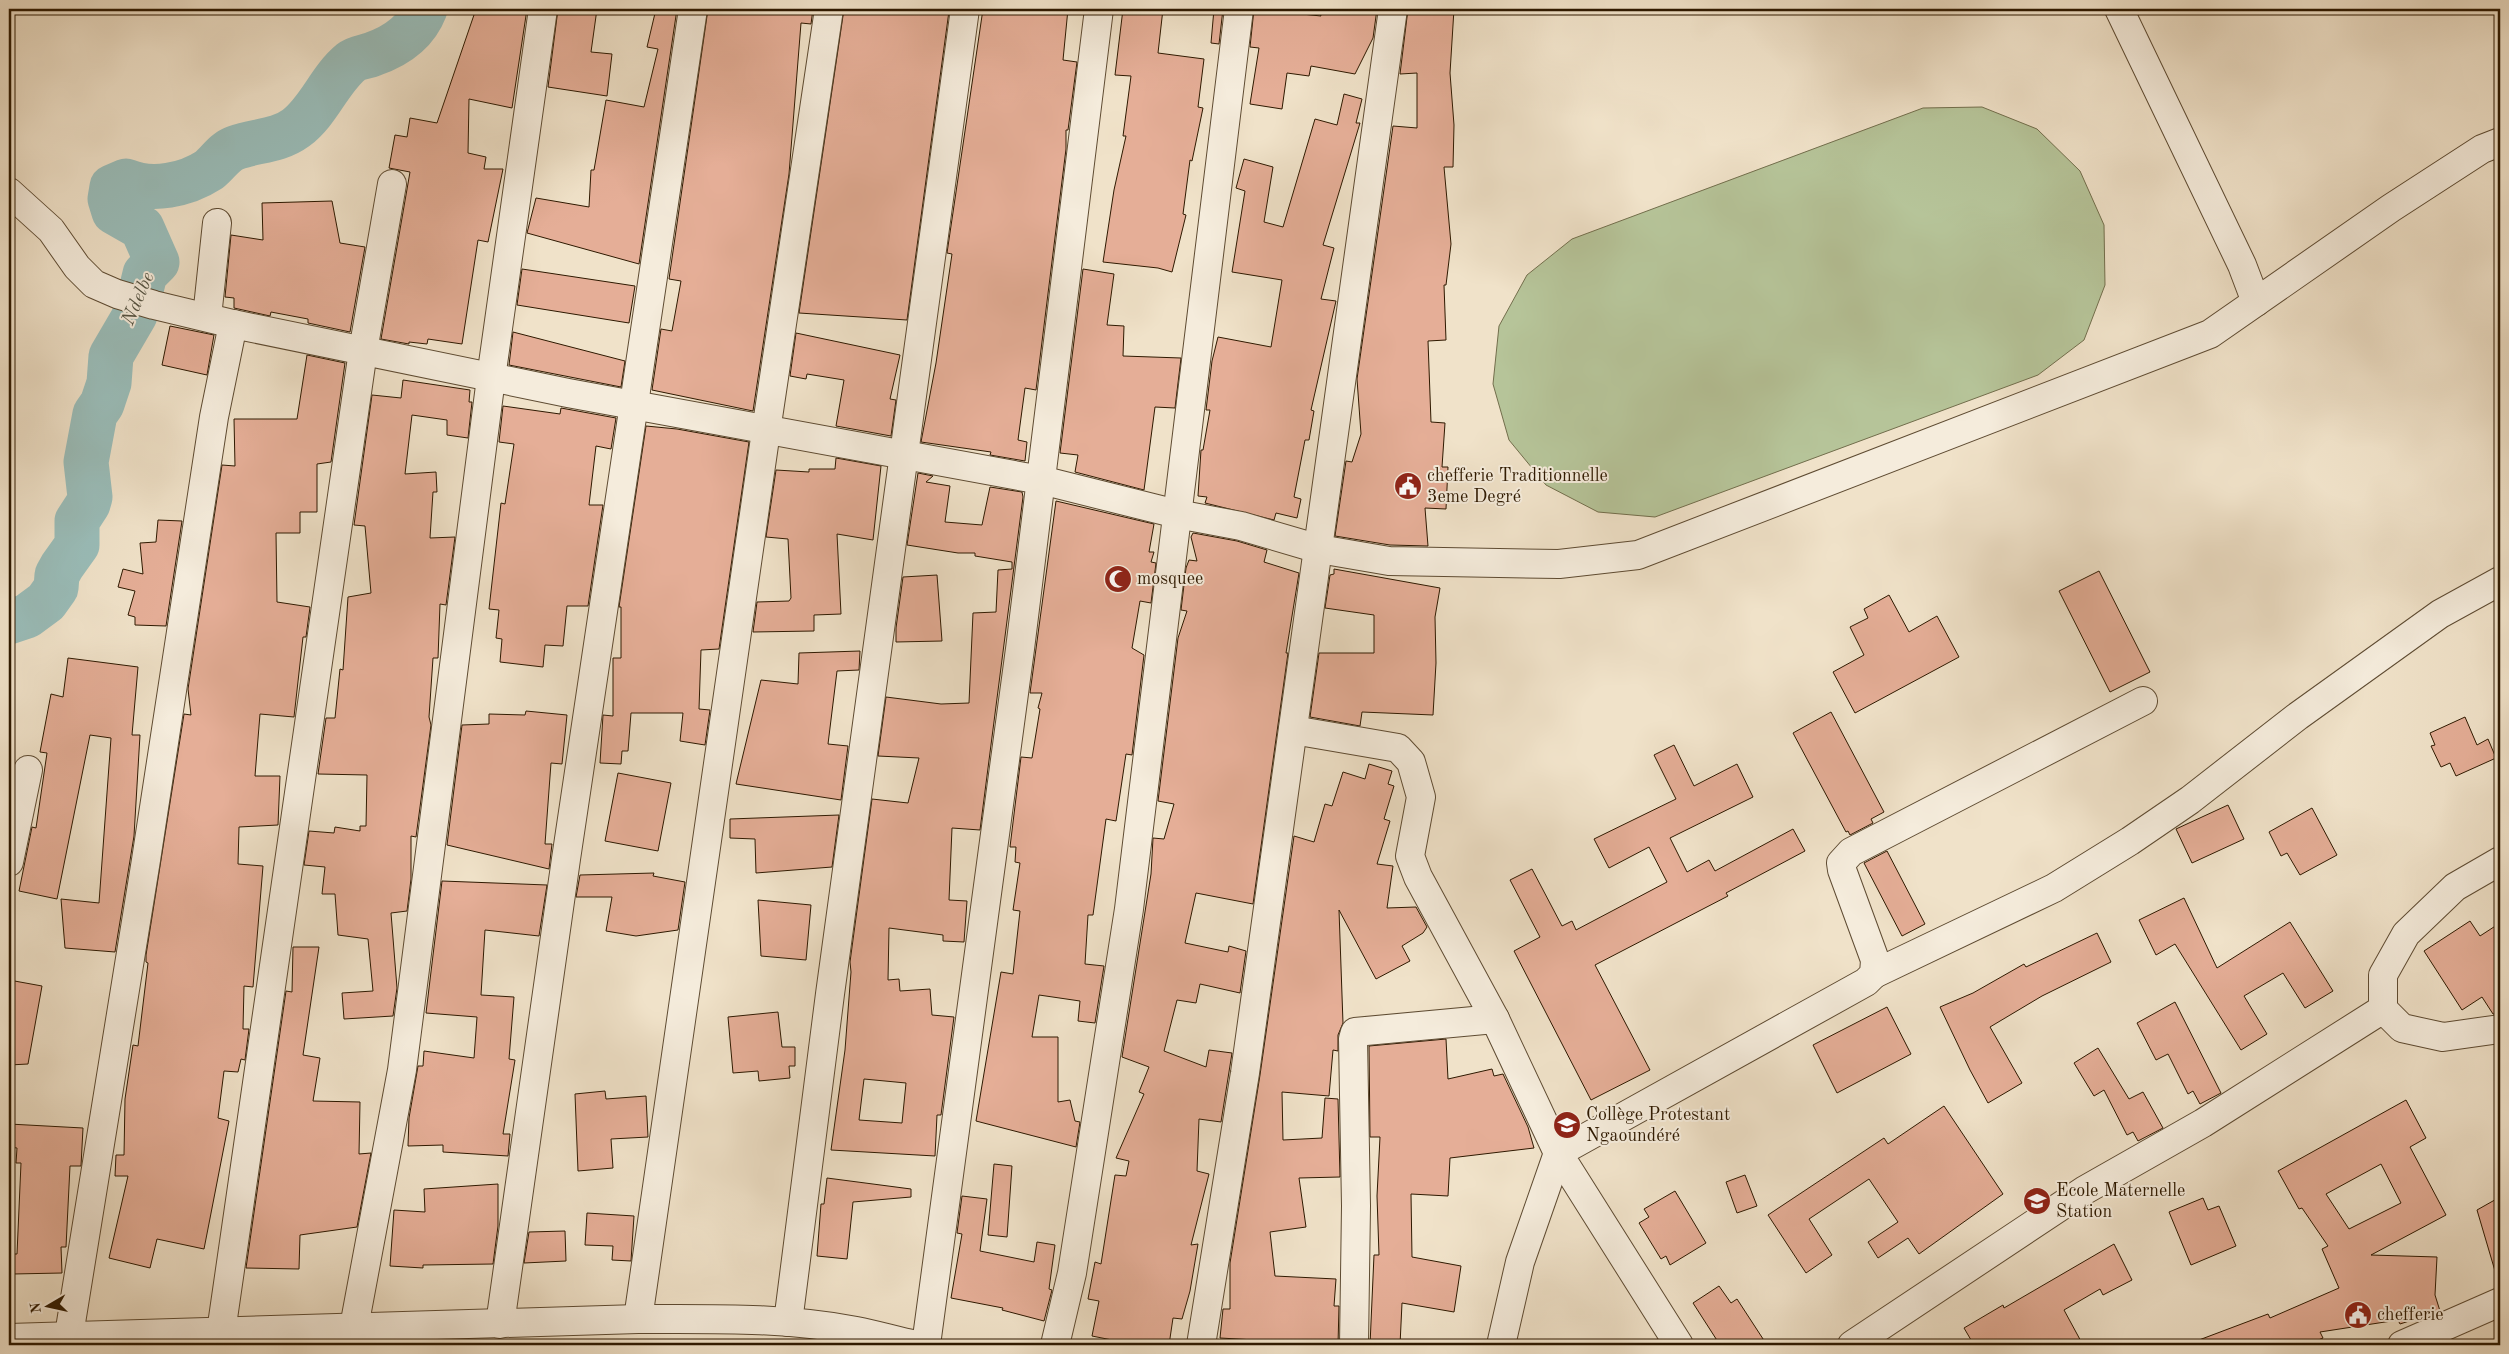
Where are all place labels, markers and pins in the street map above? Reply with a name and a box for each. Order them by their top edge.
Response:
place label: chefferie Traditionnelle 3eme Degré [1427,467,1608,506]
public building icon: chefferie Traditionnelle 3eme Degré [1393,471,1423,501]
mosque icon: mosquee [1103,564,1133,594]
place label: mosquee [1137,570,1203,588]
place label: Collège Protestant Ngaoundéré [1586,1106,1730,1145]
school or university icon: Collège Protestant Ngaoundéré [1552,1110,1582,1140]
place label: Ecole Maternelle Station [2056,1182,2185,1221]
school or university icon: Ecole Maternelle Station [2022,1186,2052,1216]
public building icon: chefferie [2343,1300,2373,1330]
place label: chefferie [2377,1306,2444,1324]

